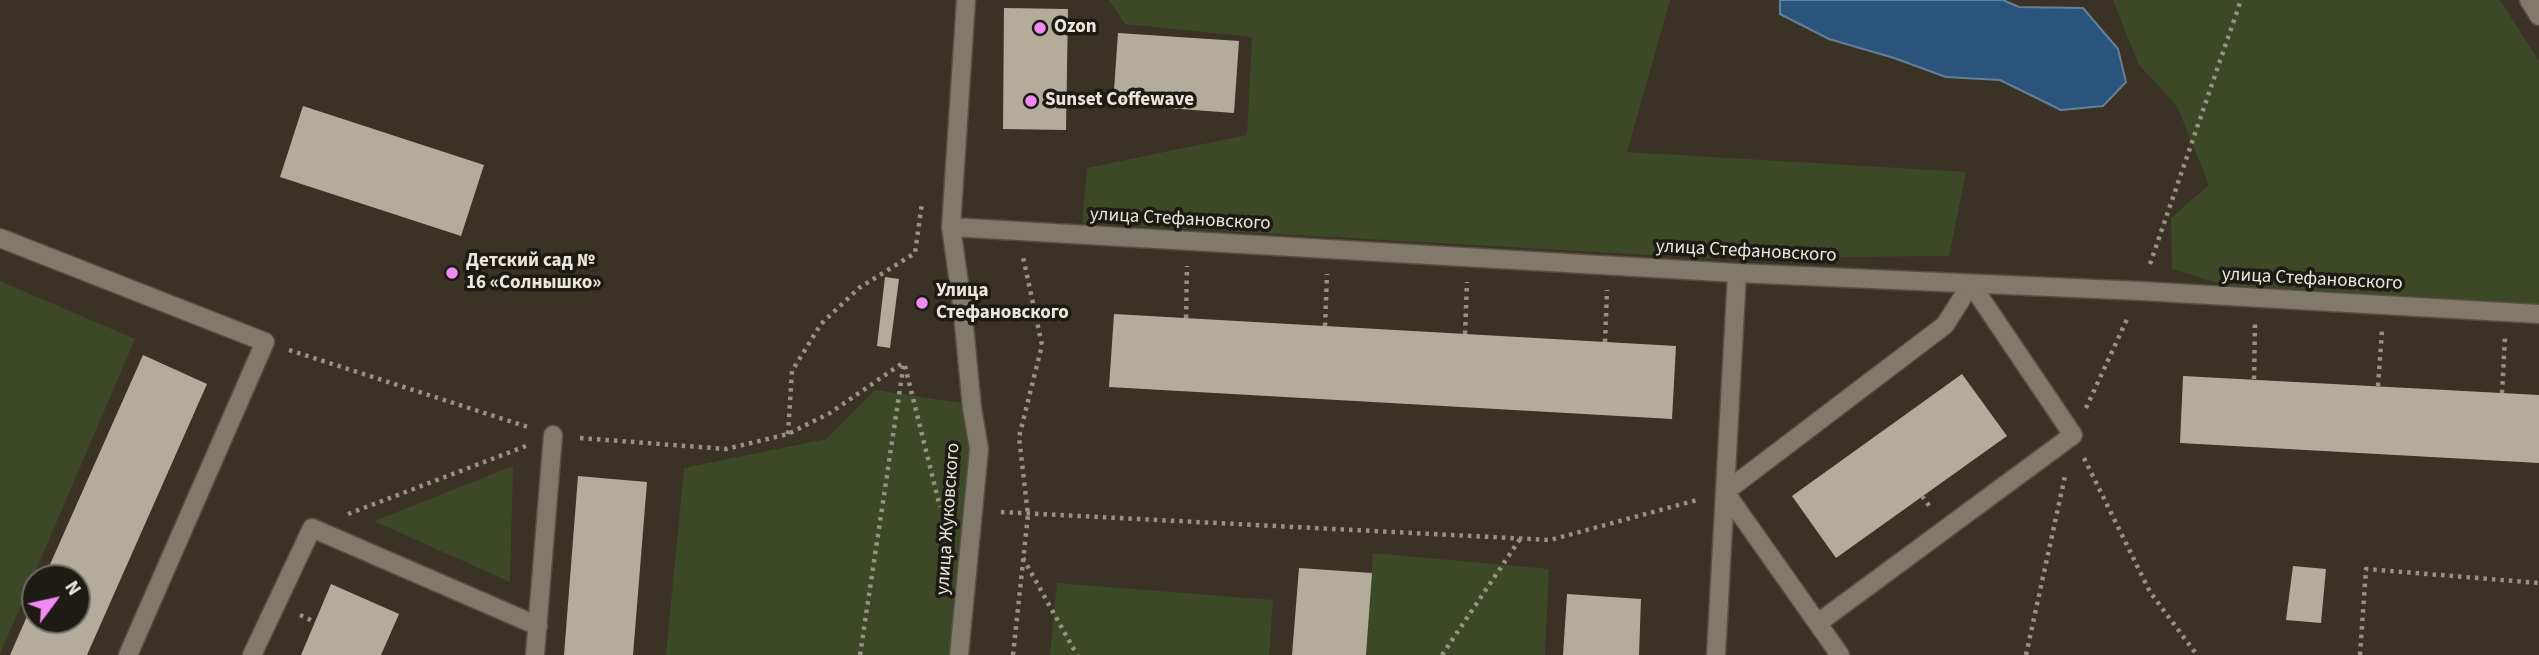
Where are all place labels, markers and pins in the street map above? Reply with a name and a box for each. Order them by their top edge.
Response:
place label: Ozon [1054,17,1097,39]
marker: Ozon [1032,20,1048,36]
place label: Sunset Coffewave [1045,90,1194,112]
marker: Sunset Coffewave [1023,93,1039,109]
place label: Детский сад № 16 «Солнышко» [466,251,601,295]
marker: Детский сад № 16 «Солнышко» [444,265,460,281]
place label: Улица Стефановского [936,281,1069,325]
marker: Улица Стефановского [914,295,930,311]

